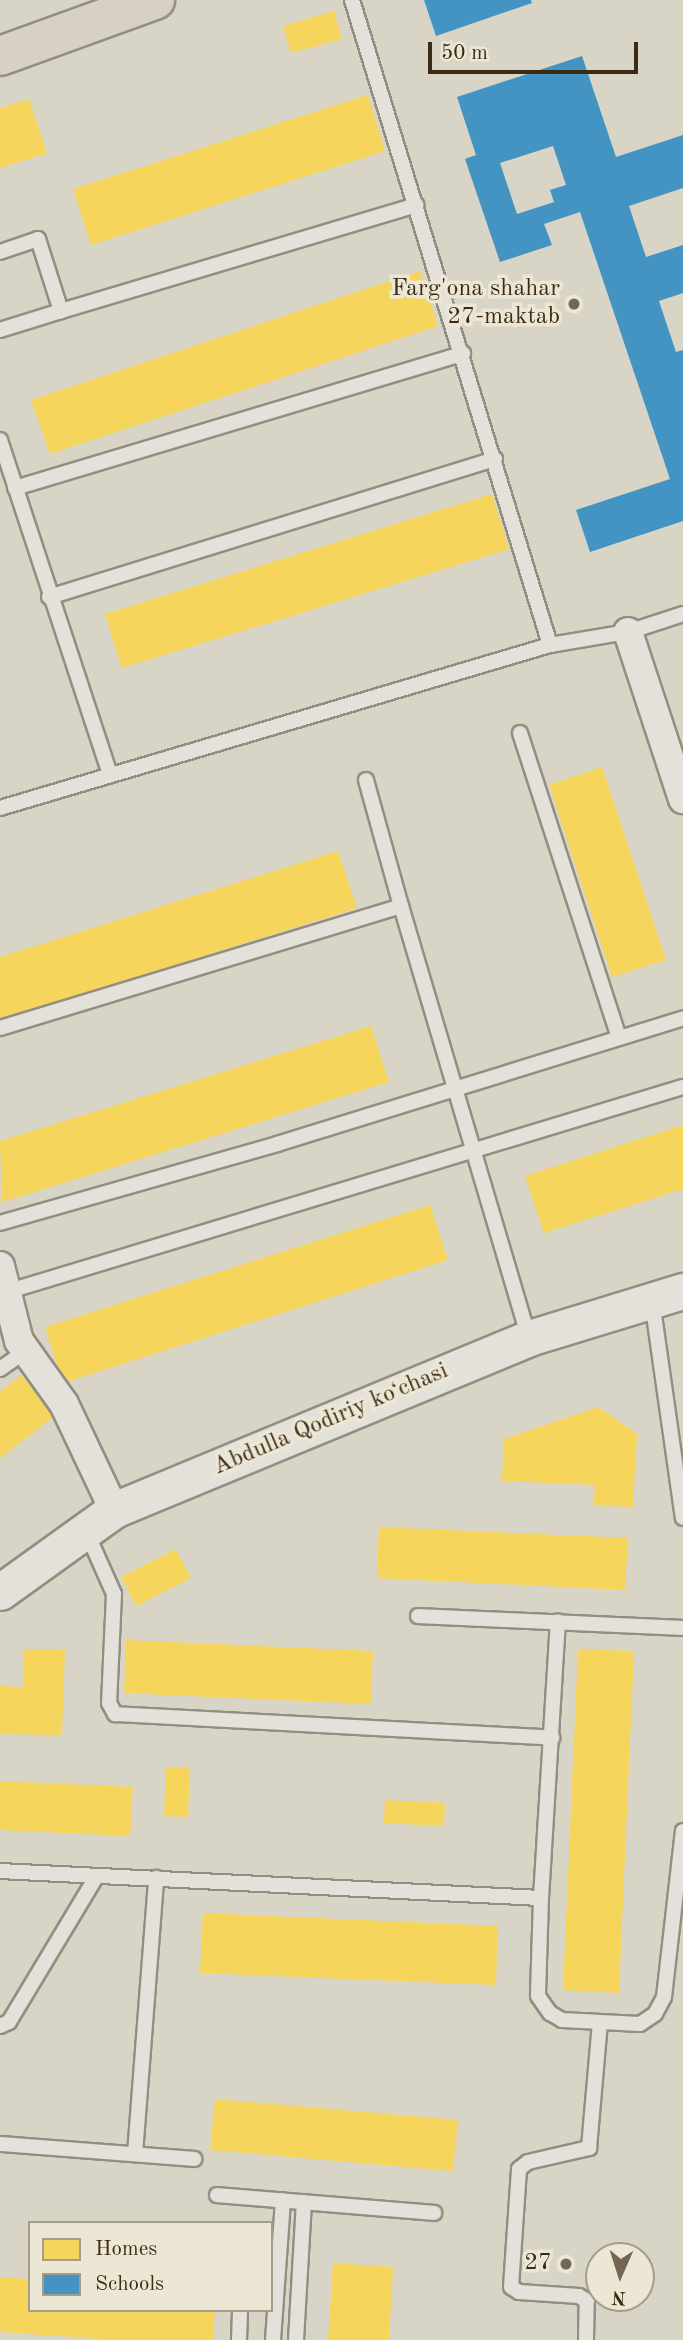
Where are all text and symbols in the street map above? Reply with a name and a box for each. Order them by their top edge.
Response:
scale bar [431,28,641,72]
text: 50 m [441,43,488,64]
place label: Farg'ona shahar 27-maktab [391,276,560,332]
marker: Farg'ona shahar 27-maktab [566,296,582,312]
street label: Abdulla Qodiriy koʻchasi [209,1357,453,1483]
legend [28,2221,273,2312]
text: Homes [95,2239,157,2260]
north arrow [585,2242,655,2312]
place label: 27 [524,2250,552,2278]
marker: 27 [558,2256,574,2272]
text: Schools [95,2274,164,2295]
text: N [611,2287,627,2306]

